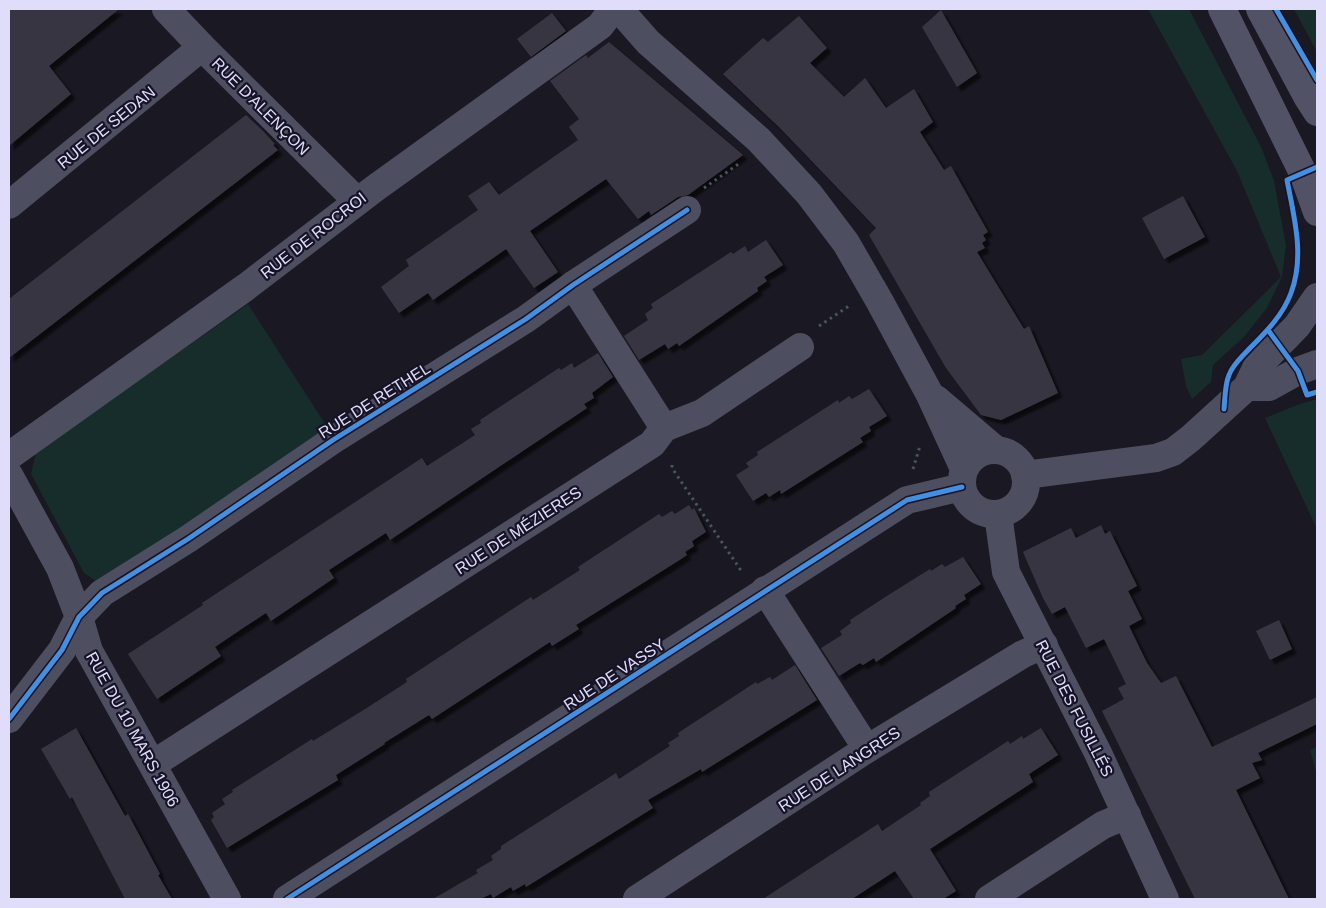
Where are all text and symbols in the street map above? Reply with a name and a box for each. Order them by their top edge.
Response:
street label: RUE D'ALENÇON [209,54,313,158]
street label: RUE DE SEDAN [54,83,158,172]
street label: RUE DE ROCROI [257,189,369,282]
street label: RUE DE RETHEL [315,359,433,442]
street label: RUE DE MÉZIERES [452,483,584,577]
street label: RUE DE VASSY [561,635,668,713]
street label: RUE DES FUSILLÉS [1033,637,1117,779]
street label: RUE DU 10 MARS 1906 [83,649,182,810]
street label: RUE DE LANGRES [775,724,903,815]

